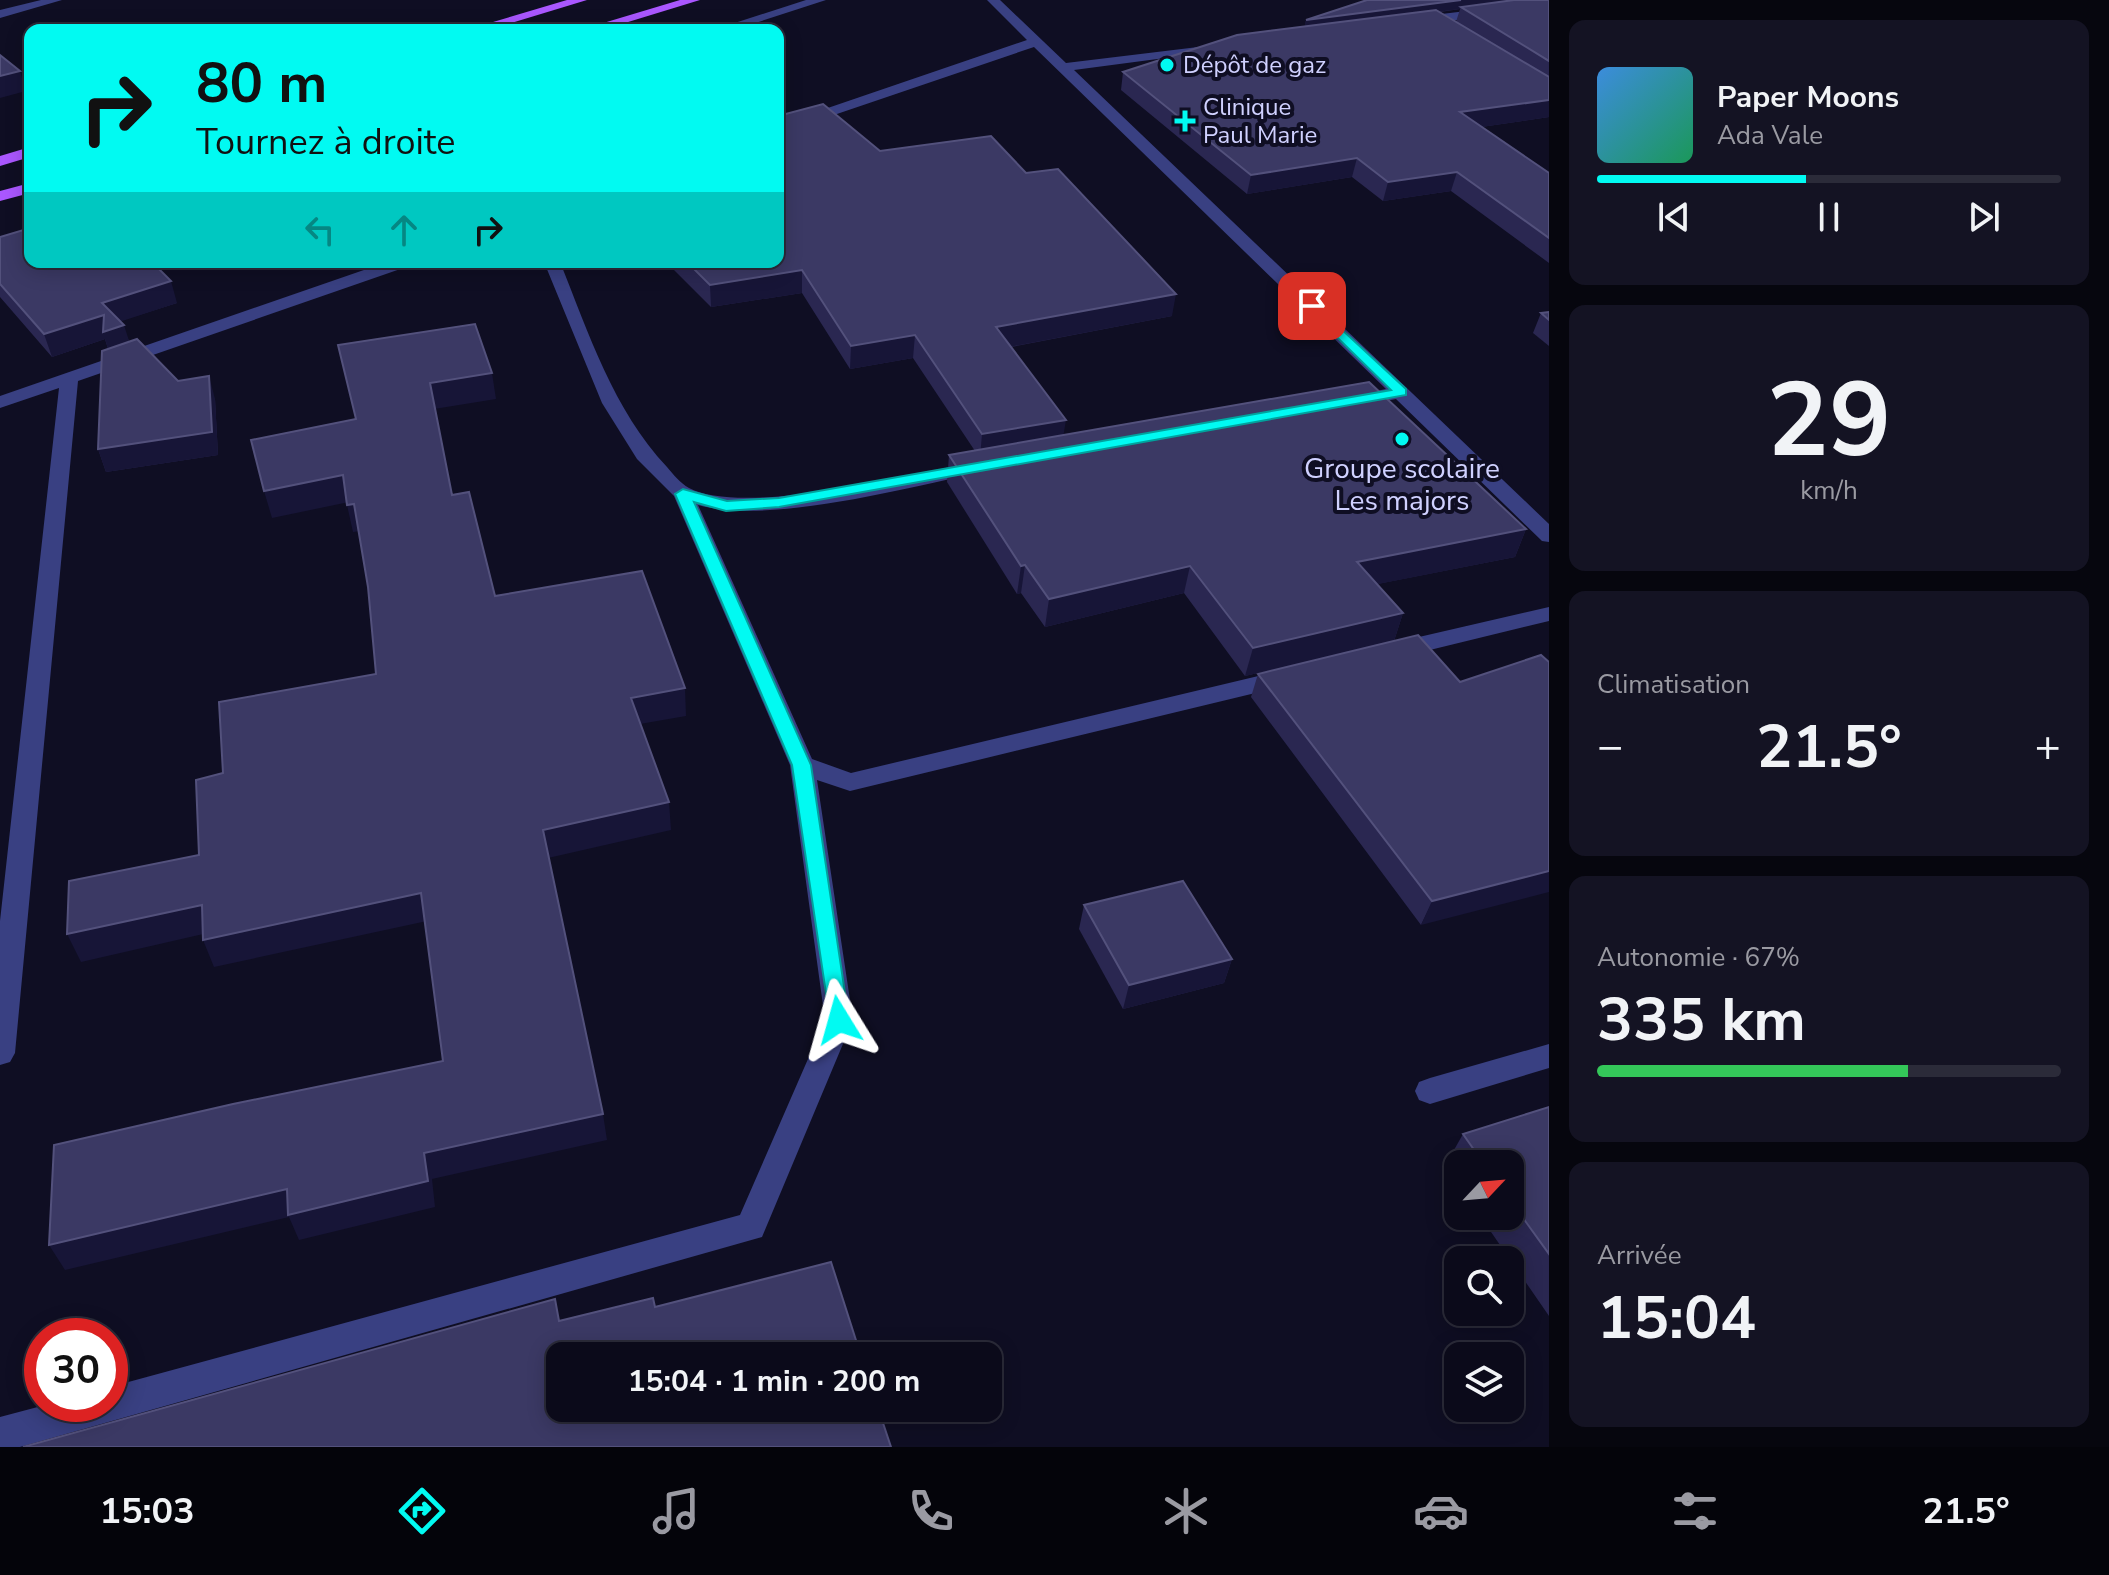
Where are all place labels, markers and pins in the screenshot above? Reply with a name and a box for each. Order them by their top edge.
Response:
place label: Dépôt de gaz [1183,49,1326,81]
marker: Dépôt de gaz [1158,56,1176,74]
place label: Clinique Paul Marie [1203,91,1317,151]
marker: Clinique Paul Marie [1174,110,1196,132]
pin [1278,272,1346,340]
marker: Groupe scolaire Les majors [1393,430,1411,448]
place label: Groupe scolaire Les majors [1304,450,1500,520]

